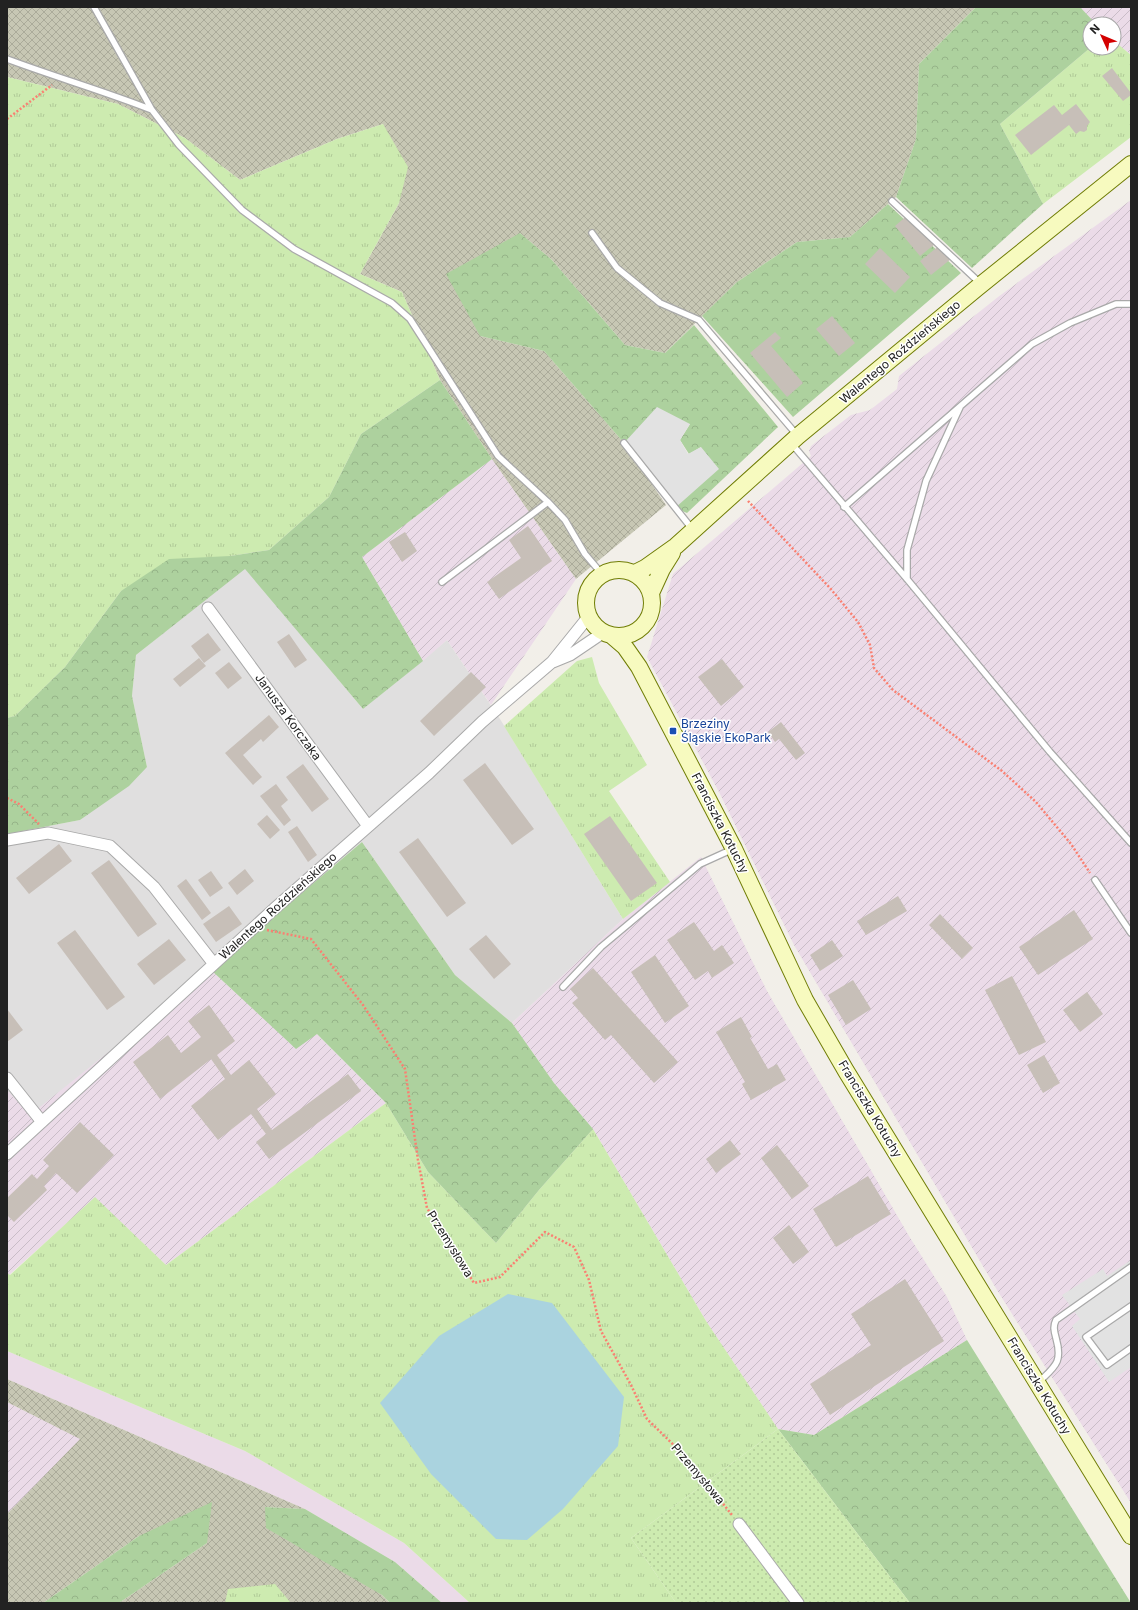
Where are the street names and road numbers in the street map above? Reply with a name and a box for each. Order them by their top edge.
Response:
street label: Walentego Roździeńskiego [836,297,963,407]
street label: Janusza Korczaka [252,671,325,763]
street label: Franciszka Kotuchy [689,770,752,876]
street label: Walentego Roździeńskiego [216,849,340,962]
street label: Franciszka Kotuchy [835,1057,906,1160]
street label: Przemysłowa [424,1208,477,1280]
street label: Franciszka Kotuchy [1004,1334,1075,1437]
street label: Przemysłowa [668,1440,728,1507]

